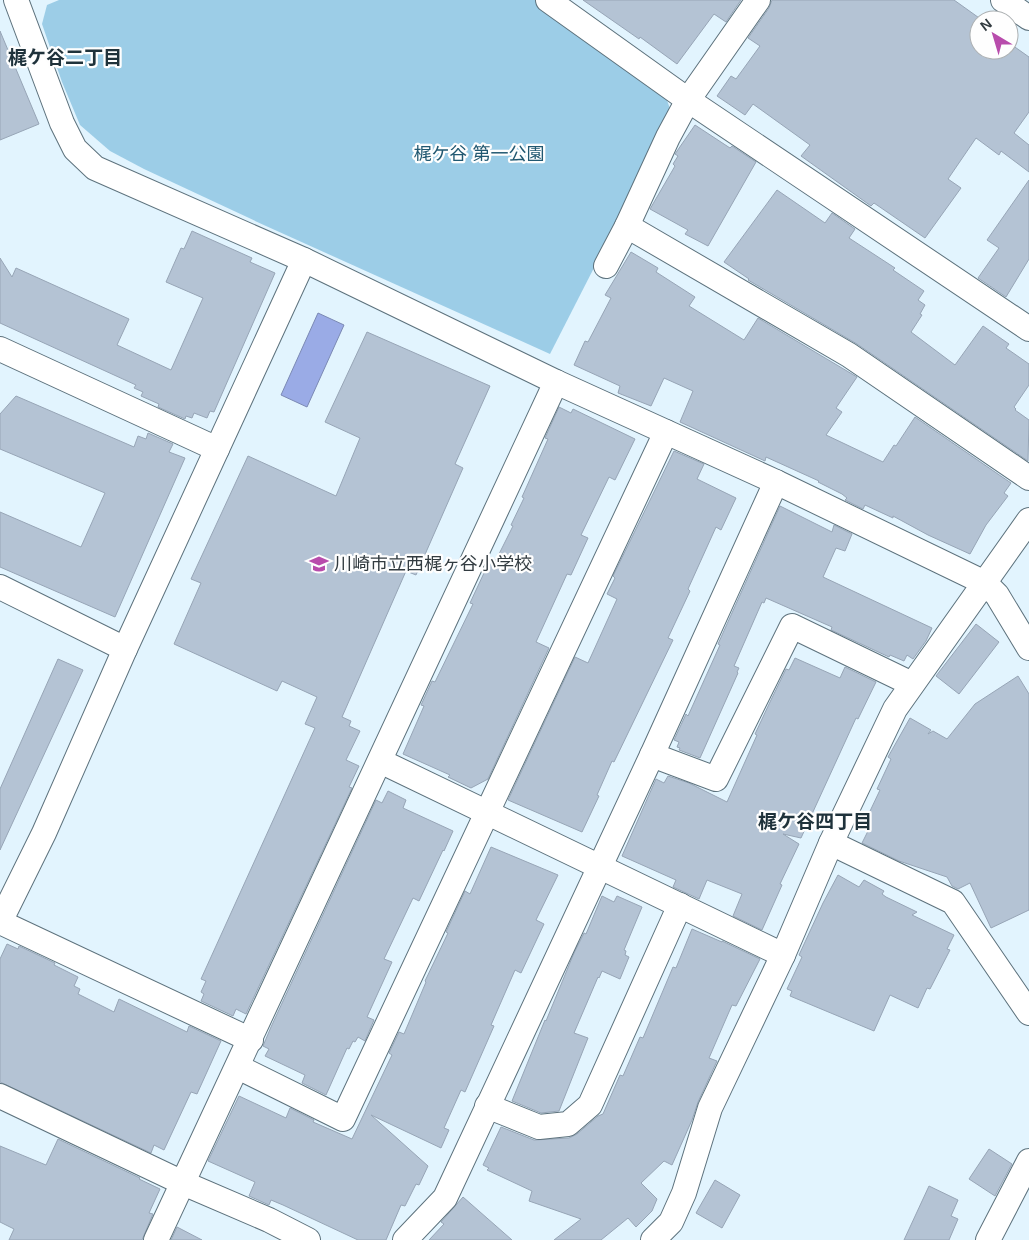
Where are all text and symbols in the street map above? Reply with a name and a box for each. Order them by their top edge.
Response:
north arrow [969,10,1019,60]
text: N [977,15,995,34]
district label: 梶ケ谷二丁目 [8,47,122,68]
park label: 梶ケ谷 第一公園 [413,144,545,164]
school or university icon: 川崎市立西梶ヶ谷小学校 [308,553,330,575]
place label: 川崎市立西梶ヶ谷小学校 [334,554,532,574]
district label: 梶ケ谷四丁目 [758,811,872,832]

